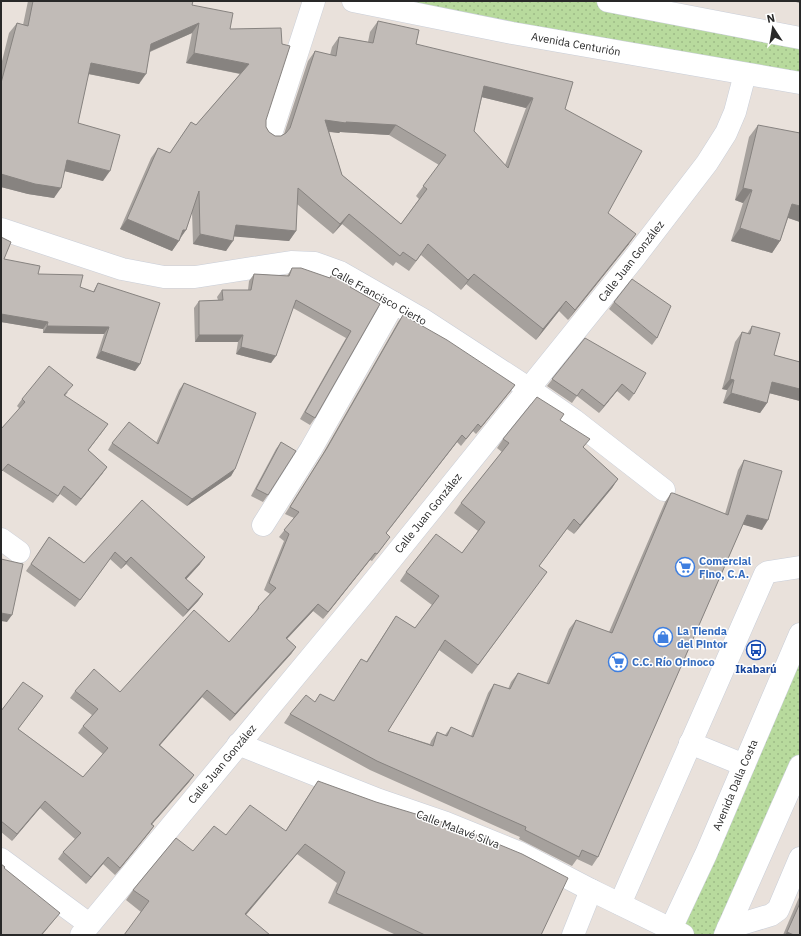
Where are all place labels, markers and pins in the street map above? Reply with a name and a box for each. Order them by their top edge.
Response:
place label: Comercial Fino, C.A. [699,554,752,581]
supermarket icon: Comercial Fino, C.A. [674,556,696,578]
place label: La Tienda del Pintor [677,624,728,651]
shop icon: La Tienda del Pintor [652,626,674,648]
bus stop icon: Ikabarú [745,639,767,661]
supermarket icon: C.C. Río Orinoco [607,651,629,673]
place label: C.C. Río Orinoco [632,655,715,669]
place label: Ikabarú [735,662,777,676]

